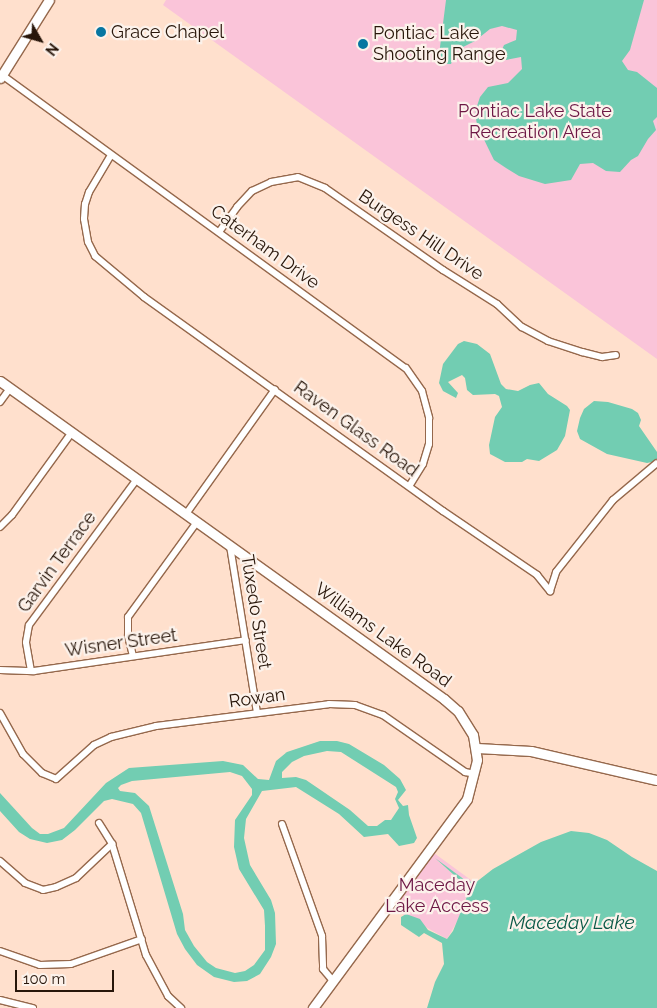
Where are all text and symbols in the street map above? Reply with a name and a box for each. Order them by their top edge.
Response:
north arrow [15,15,65,65]
place label: Grace Chapel [111,21,224,43]
place label: Pontiac Lake Shooting Range [373,23,505,66]
marker: Grace Chapel [95,26,107,38]
marker: Pontiac Lake Shooting Range [357,38,369,50]
text: N [42,40,61,58]
park label: Pontiac Lake State Recreation Area [458,101,612,144]
street label: Burgess Hill Drive [354,185,488,285]
street label: Caterham Drive [206,200,324,294]
street label: Raven Glass Road [289,377,423,481]
street label: Garvin Terrace [13,507,101,617]
street label: Tuxedo Street [236,553,276,671]
street label: Williams Lake Road [310,578,456,692]
street label: Wisner Street [63,624,179,662]
street label: Rowan [228,683,286,713]
park label: Maceday Lake Access [385,875,489,918]
water label: Maceday Lake [509,912,635,934]
scale bar [18,960,116,992]
text: 100 m [23,970,65,988]

